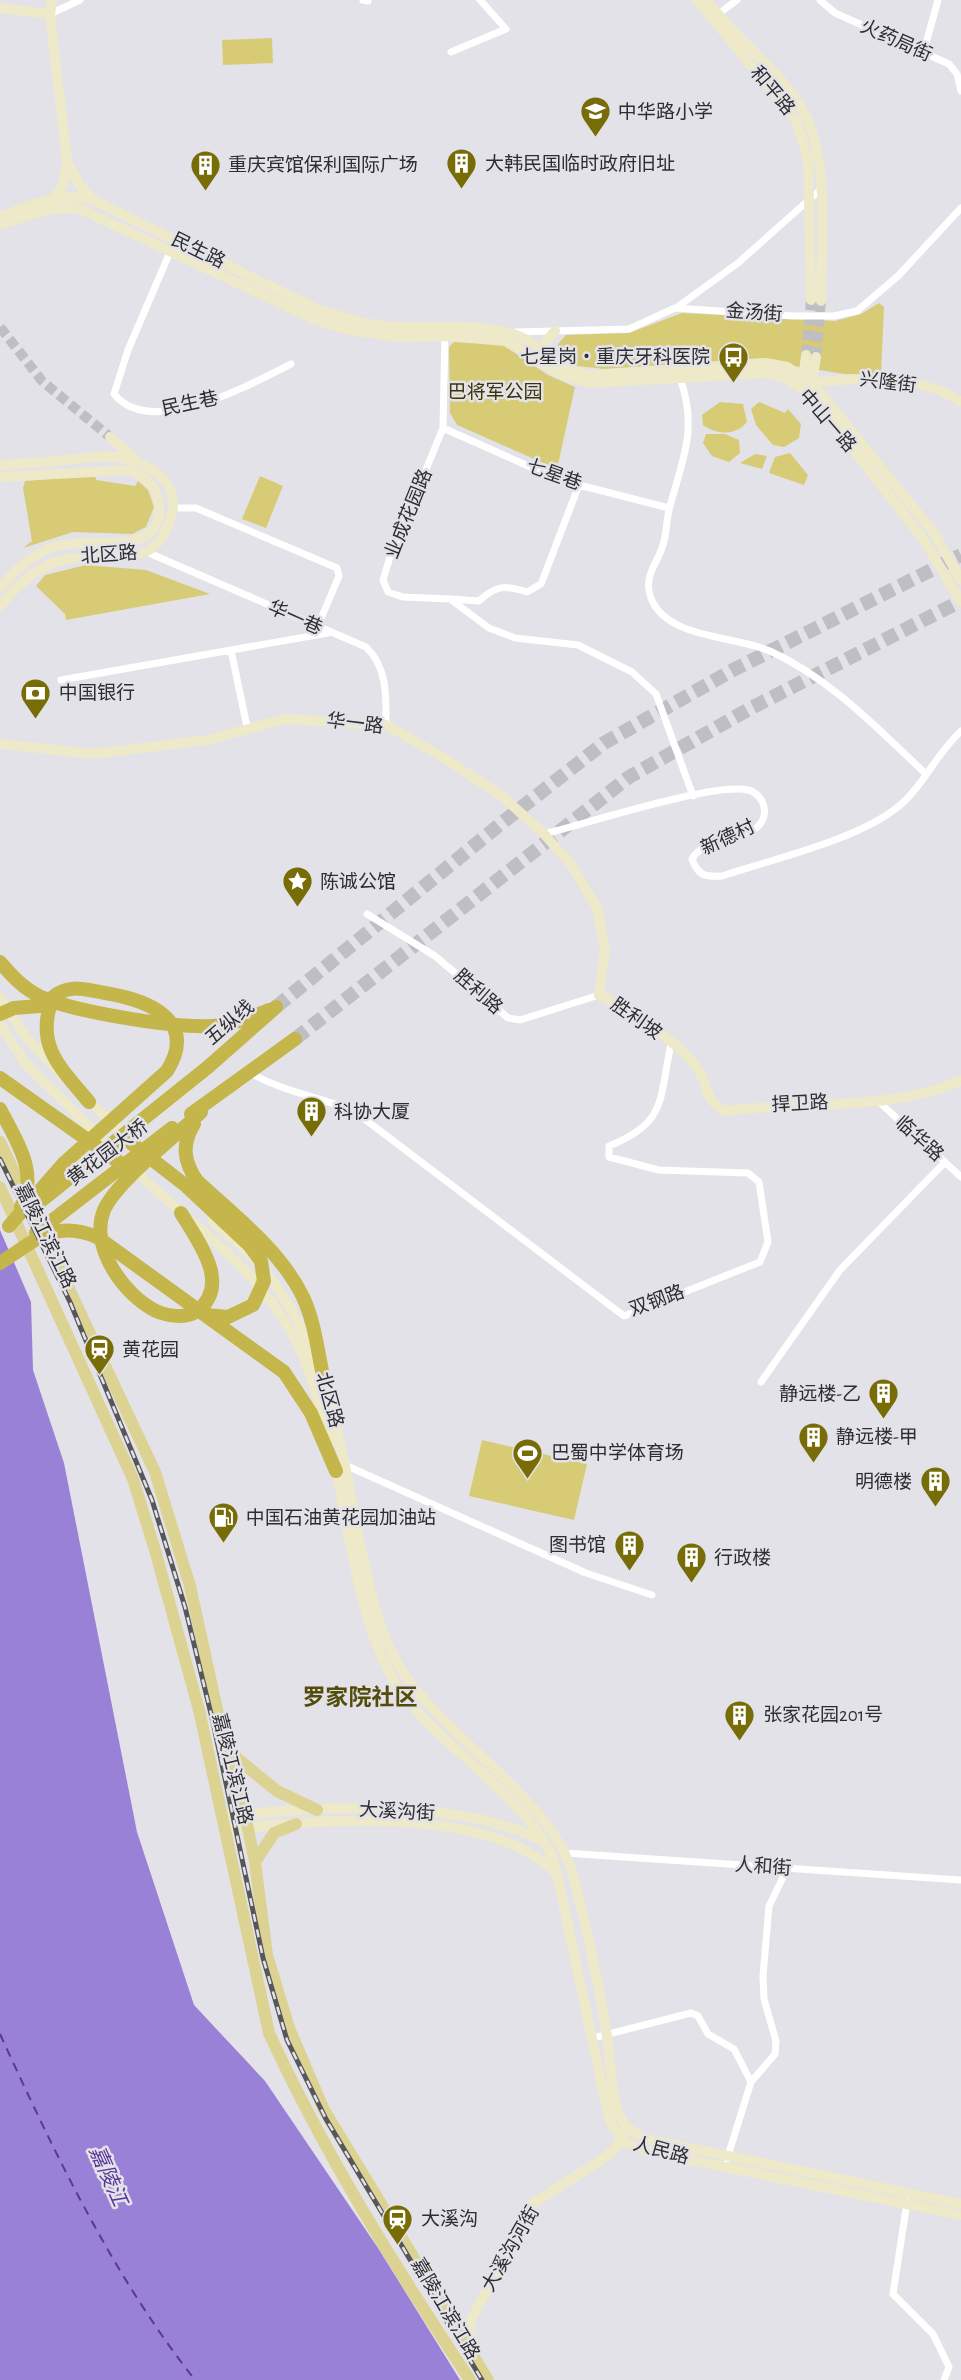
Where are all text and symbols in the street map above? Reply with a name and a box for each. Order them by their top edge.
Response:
street label: 火药局街 [857,16,935,65]
street label: 和平路 [746,62,798,119]
school or university icon: 中华路小学 [578,95,612,139]
place label: 中华路小学 [618,101,713,122]
building icon: 大韩民国临时政府旧址 [445,147,479,191]
building icon: 重庆宾馆保利国际广场 [188,148,222,192]
place label: 大韩民国临时政府旧址 [485,153,675,174]
place label: 重庆宾馆保利国际广场 [228,154,418,175]
street label: 民生路 [168,229,228,272]
street label: 金汤街 [725,300,783,324]
bus stop icon: 七星岗‧重庆牙科医院 [716,340,750,384]
place label: 七星岗‧重庆牙科医院 [520,347,710,367]
street label: 兴隆街 [859,369,918,396]
park label: 巴将军公园 [447,382,543,402]
street label: 中山一路 [795,385,860,456]
street label: 民生巷 [160,387,220,419]
street label: 七星巷 [524,454,585,494]
street label: 业成花园路 [381,466,436,562]
street label: 北区路 [80,543,138,566]
street label: 华一巷 [265,596,326,638]
bank icon: 中国银行 [19,676,53,720]
place label: 中国银行 [59,682,135,703]
street label: 华一路 [326,710,385,737]
street label: 新德村 [697,816,758,859]
place icon: 陈诚公馆 [280,865,314,909]
place label: 陈诚公馆 [320,871,396,892]
street label: 胜利路 [450,965,506,1018]
street label: 胜利坡 [607,994,665,1043]
street label: 五纵线 [202,996,258,1049]
street label: 捍卫路 [771,1092,829,1115]
building icon: 科协大厦 [294,1095,328,1139]
place label: 科协大厦 [334,1102,410,1122]
street label: 临华路 [891,1111,948,1165]
street label: 黄花园大桥 [64,1116,152,1189]
street label: 嘉陵江滨江路 [11,1180,80,1291]
street label: 双钢路 [626,1280,687,1320]
station icon: 黄花园 [82,1333,116,1377]
place label: 黄花园 [122,1340,179,1360]
street label: 北区路 [312,1370,347,1430]
building icon: 静远楼-乙 [867,1377,901,1421]
place label: 静远楼-乙 [779,1384,861,1404]
building icon: 静远楼-甲 [796,1420,830,1464]
place label: 静远楼-甲 [836,1427,918,1447]
sports icon: 巴蜀中学体育场 [511,1436,545,1480]
place label: 巴蜀中学体育场 [551,1442,684,1463]
building icon: 明德楼 [918,1465,952,1509]
place label: 明德楼 [855,1472,912,1492]
fuel station icon: 中国石油黄花园加油站 [206,1501,240,1545]
place label: 中国石油黄花园加油站 [246,1508,436,1528]
building icon: 图书馆 [612,1528,646,1572]
place label: 图书馆 [549,1534,606,1555]
building icon: 行政楼 [674,1541,708,1585]
place label: 行政楼 [714,1547,771,1568]
district label: 罗家院社区 [303,1685,418,1710]
building icon: 张家花园201号 [723,1698,757,1742]
place label: 张家花园201号 [763,1704,883,1725]
street label: 嘉陵江滨江路 [209,1711,257,1827]
street label: 大溪沟街 [359,1799,436,1823]
street label: 人和街 [734,1855,792,1878]
street label: 人民路 [631,2133,691,2168]
water label: 嘉陵江 [86,2143,132,2211]
station icon: 大溪沟 [381,2202,415,2246]
street label: 大溪沟河街 [477,2202,543,2295]
place label: 大溪沟 [421,2208,478,2229]
street label: 嘉陵江滨江路 [407,2254,484,2363]

